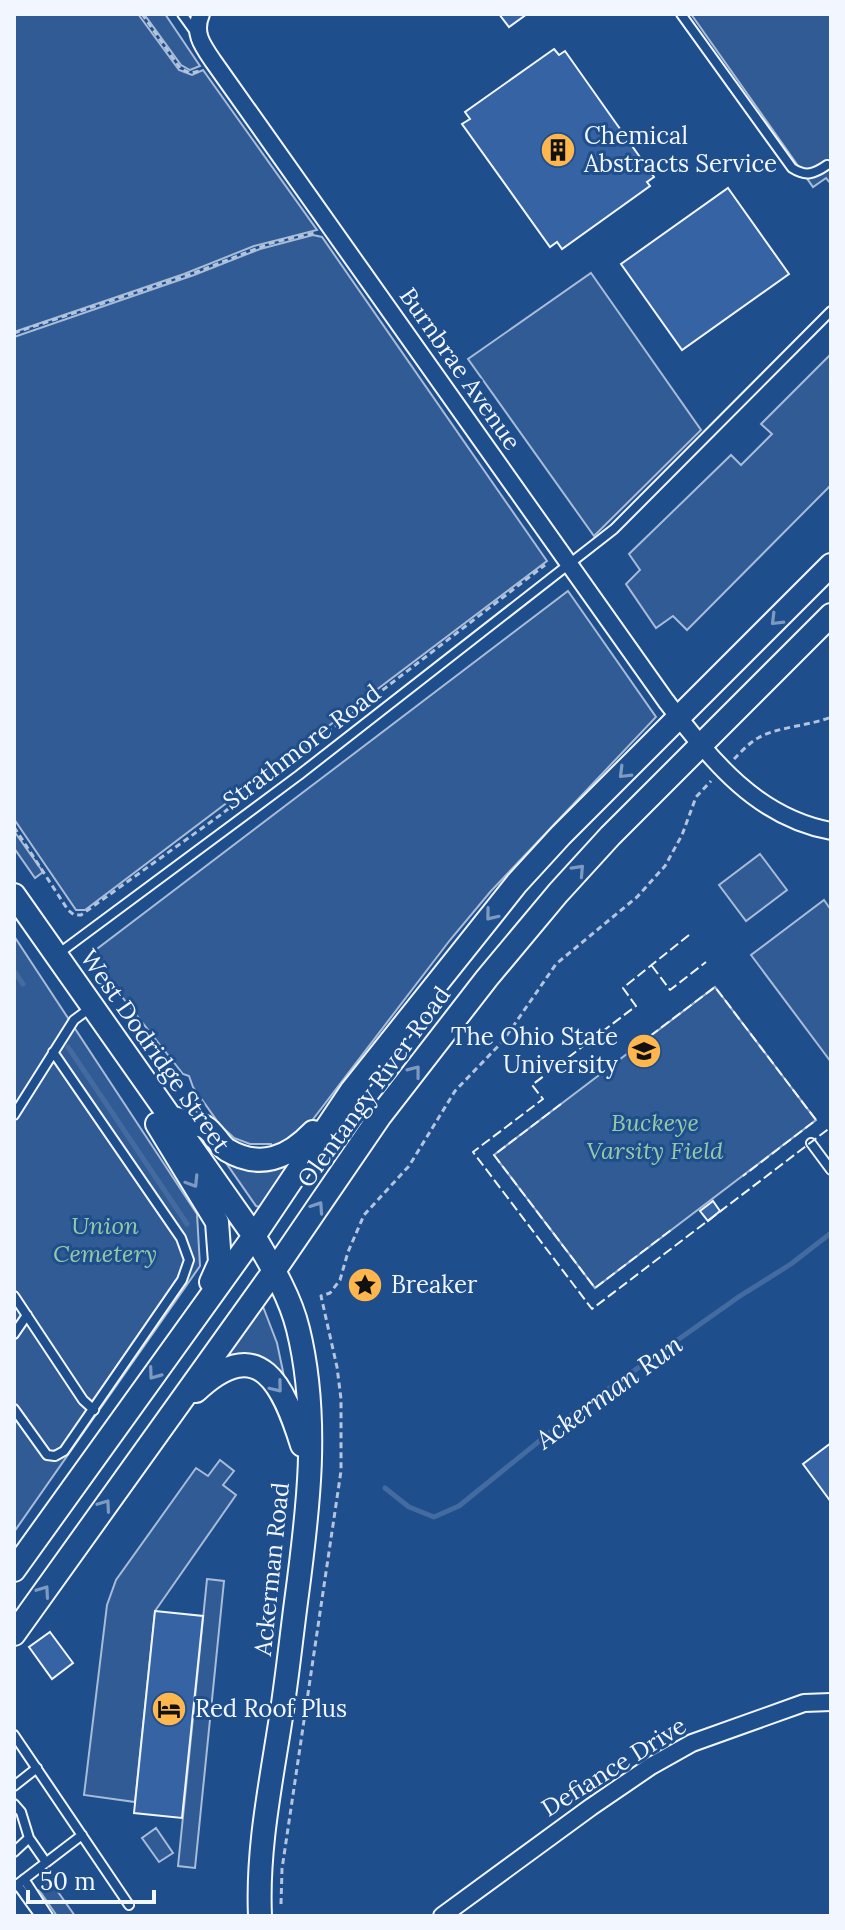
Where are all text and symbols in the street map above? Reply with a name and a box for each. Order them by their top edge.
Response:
place label: Chemical Abstracts Service [583,120,777,179]
building icon: Chemical Abstracts Service [539,131,577,169]
street label: Burnbrae Avenue [393,281,528,456]
one-way arrow [771,611,785,625]
street label: Strathmore Road [217,677,387,816]
one-way arrow [619,764,633,778]
one-way arrow [570,865,585,879]
one-way arrow [486,906,501,920]
street label: West Dodridge Street [74,943,238,1159]
street label: Olentangy River Road [290,980,457,1193]
place label: The Ohio State University [451,1021,618,1080]
school or university icon: The Ohio State University [625,1032,663,1070]
one-way arrow [405,1066,420,1080]
park label: Buckeye Varsity Field [587,1107,724,1166]
one-way arrow [183,1173,199,1188]
one-way arrow [308,1201,323,1215]
park label: Union Cemetery [53,1210,157,1269]
place icon: Breaker [346,1266,384,1304]
place label: Breaker [391,1269,478,1300]
water label: Ackerman Run [528,1327,689,1457]
one-way arrow [149,1366,164,1380]
one-way arrow [267,1377,281,1392]
street label: Ackerman Road [247,1481,296,1658]
one-way arrow [96,1500,110,1514]
one-way arrow [34,1586,49,1600]
hotel icon: Red Roof Plus [150,1690,188,1728]
place label: Red Roof Plus [195,1693,347,1724]
street label: Defiance Drive [536,1710,692,1823]
scale bar [28,1854,154,1904]
text: 50 m [40,1866,96,1897]

